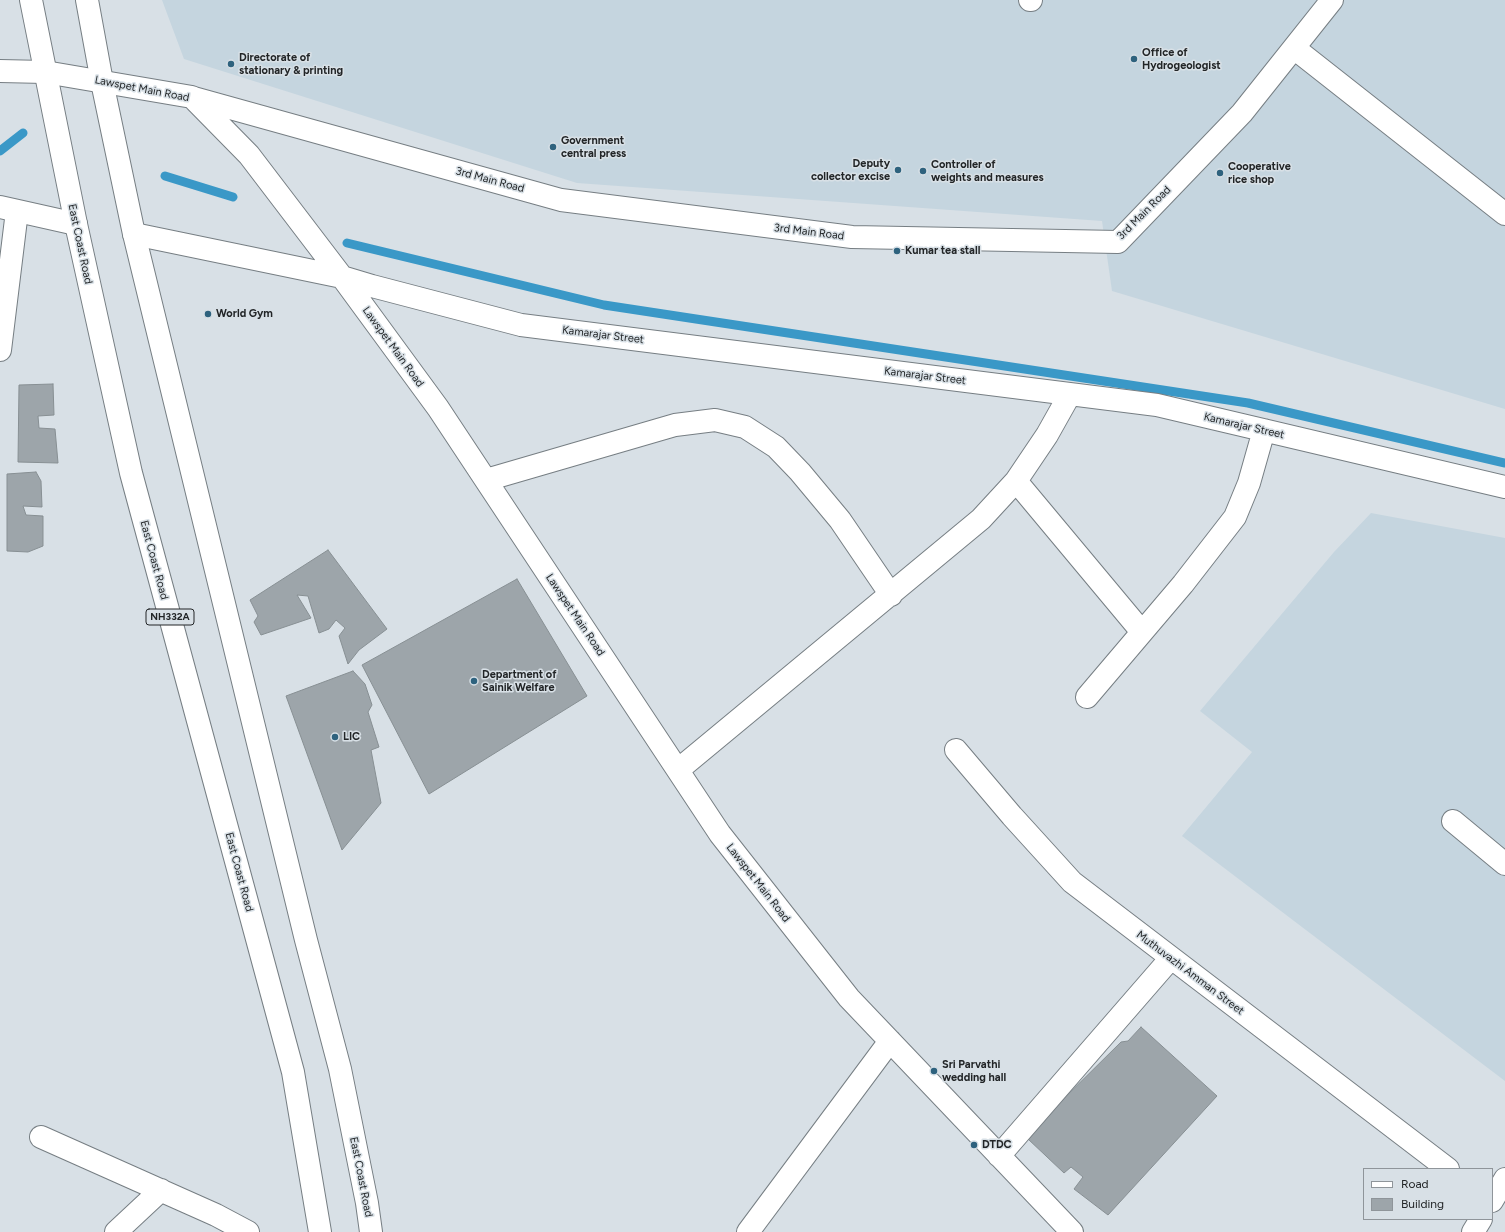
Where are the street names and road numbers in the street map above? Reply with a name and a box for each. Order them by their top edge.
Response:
street label: Lawspet Main Road [94,73,190,105]
street label: 3rd Main Road [454,165,526,195]
street label: 3rd Main Road [1114,183,1174,243]
street label: East Coast Road [65,203,95,285]
street label: 3rd Main Road [773,221,845,243]
street label: Lawspet Main Road [359,304,427,390]
street label: Kamarajar Street [561,323,645,347]
street label: Kamarajar Street [883,364,967,388]
street label: Kamarajar Street [1202,410,1286,442]
street label: East Coast Road [137,519,171,601]
street label: Lawspet Main Road [543,572,607,658]
road number: NH332A [146,609,194,625]
street label: East Coast Road [222,831,256,913]
street label: Lawspet Main Road [723,841,793,925]
street label: Muthuvazhi Amman Street [1134,928,1246,1018]
street label: East Coast Road [347,1136,375,1218]

